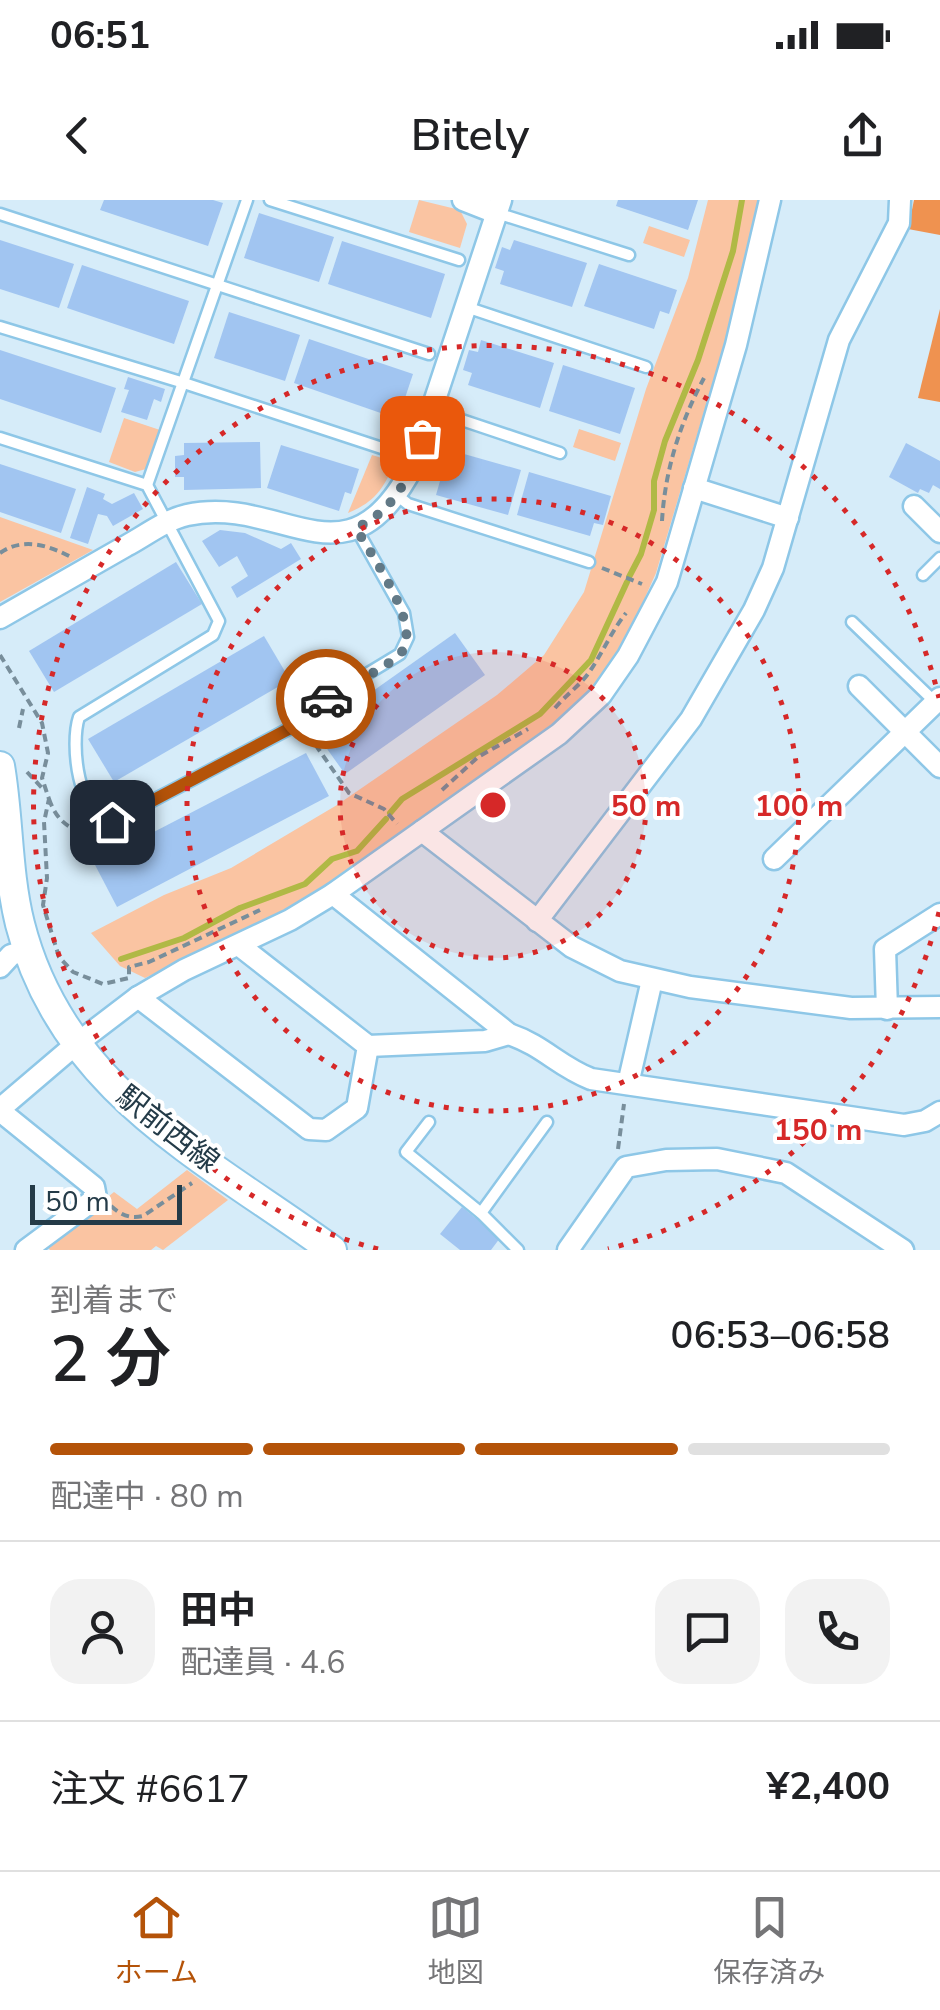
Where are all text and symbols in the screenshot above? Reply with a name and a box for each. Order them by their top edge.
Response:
text: 06:51 [50,10,151,61]
text: Bitely [411,105,529,166]
icon: back [50,108,105,163]
icon: share [835,108,890,163]
pin [380,396,465,481]
icon: bag [395,411,450,466]
courier [276,649,376,749]
icon: car [299,672,354,727]
pin [70,780,155,865]
text: 50 m [611,786,681,827]
text: 100 m [755,786,843,827]
centre of rings [475,787,511,823]
icon: home [85,795,140,850]
street label: 駅前西線 [108,1076,228,1182]
text: 150 m [774,1110,862,1151]
scale bar [30,1180,182,1224]
text: 50 m [45,1183,110,1221]
text: 到着まで [50,1279,178,1322]
text: 06:53–06:58 [671,1310,890,1361]
text: 2 分 [50,1315,171,1404]
text: 配達中 · 80 m [50,1475,244,1518]
button: person [50,1579,155,1684]
button: chat [655,1579,760,1684]
button: phone [785,1579,890,1684]
text: 田中 [180,1585,256,1636]
text: 配達員 · 4.6 [180,1641,345,1684]
text: ¥2,400 [767,1761,890,1812]
text: 注文 #6617 [50,1764,250,1815]
tab: ホーム [115,1890,198,1992]
tab: 地図 [428,1890,484,1992]
tab: 保存済み [713,1890,825,1992]

